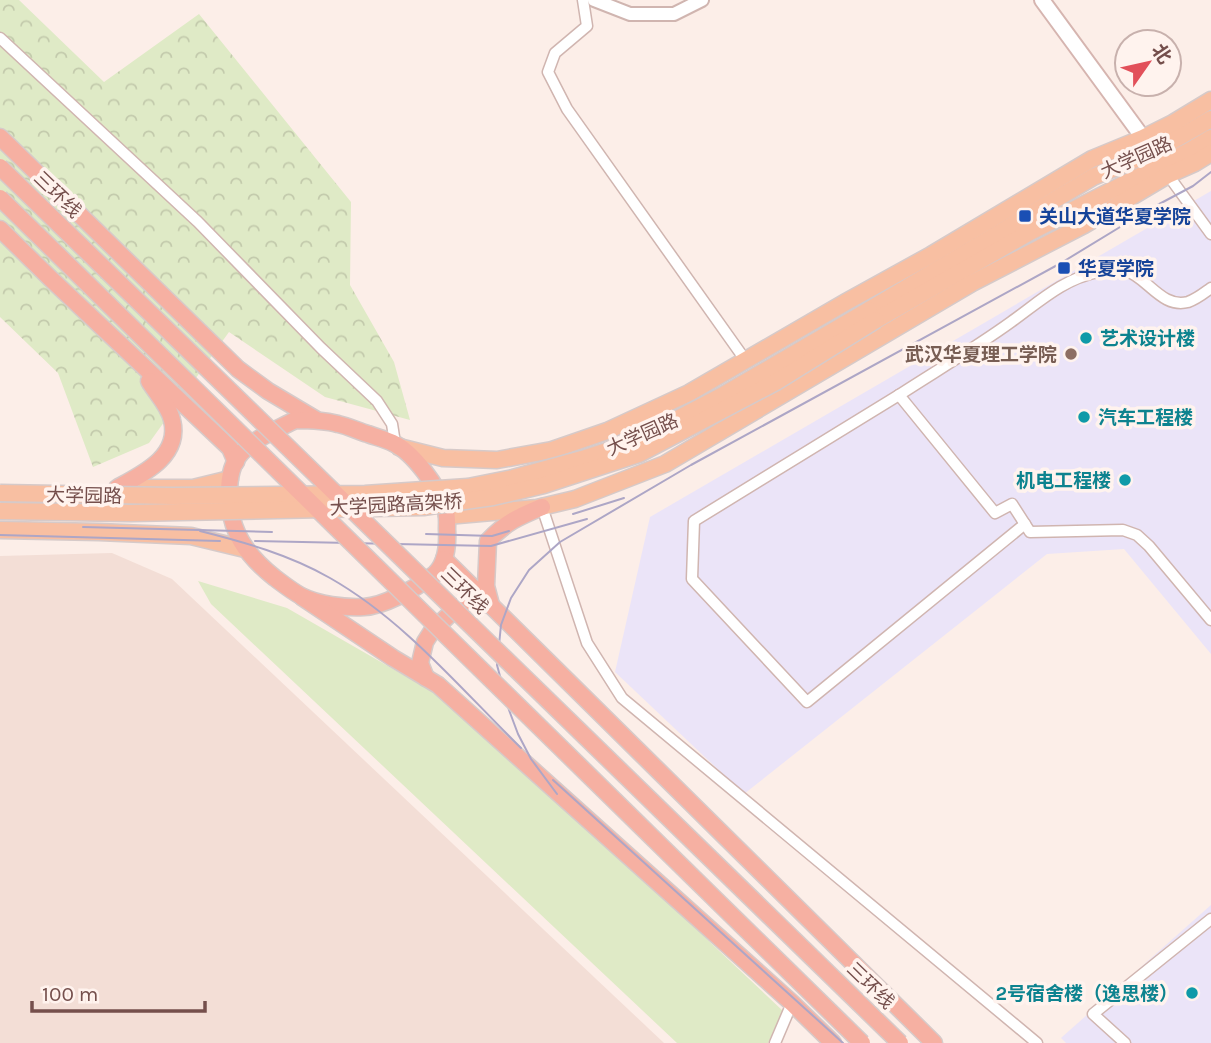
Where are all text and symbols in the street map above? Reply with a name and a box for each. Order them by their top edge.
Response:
north arrow [1113,28,1183,98]
text: 北 [1147,40,1176,68]
street label: 大学园路 [1097,132,1176,183]
street label: 三环线 [29,167,85,222]
place label: 关山大道华夏学院 [1039,206,1191,228]
marker: 关山大道华夏学院 [1017,208,1033,224]
place label: 华夏学院 [1078,258,1154,280]
marker: 华夏学院 [1056,260,1072,276]
place label: 艺术设计楼 [1100,328,1195,350]
marker: 艺术设计楼 [1078,330,1094,346]
place label: 武汉华夏理工学院 [905,344,1057,366]
marker: 武汉华夏理工学院 [1063,346,1079,362]
place label: 汽车工程楼 [1098,407,1193,429]
street label: 大学园路 [603,409,682,460]
marker: 汽车工程楼 [1076,409,1092,425]
place label: 机电工程楼 [1016,470,1111,492]
marker: 机电工程楼 [1117,472,1133,488]
street label: 大学园路 [46,484,122,508]
street label: 大学园路高架桥 [329,491,463,519]
street label: 三环线 [436,563,492,618]
street label: 三环线 [842,958,898,1013]
scale bar [32,970,205,1014]
text: 100 m [42,982,99,1006]
place label: 2号宿舍楼（逸思楼） [996,983,1178,1005]
marker: 2号宿舍楼（逸思楼） [1184,985,1200,1001]

